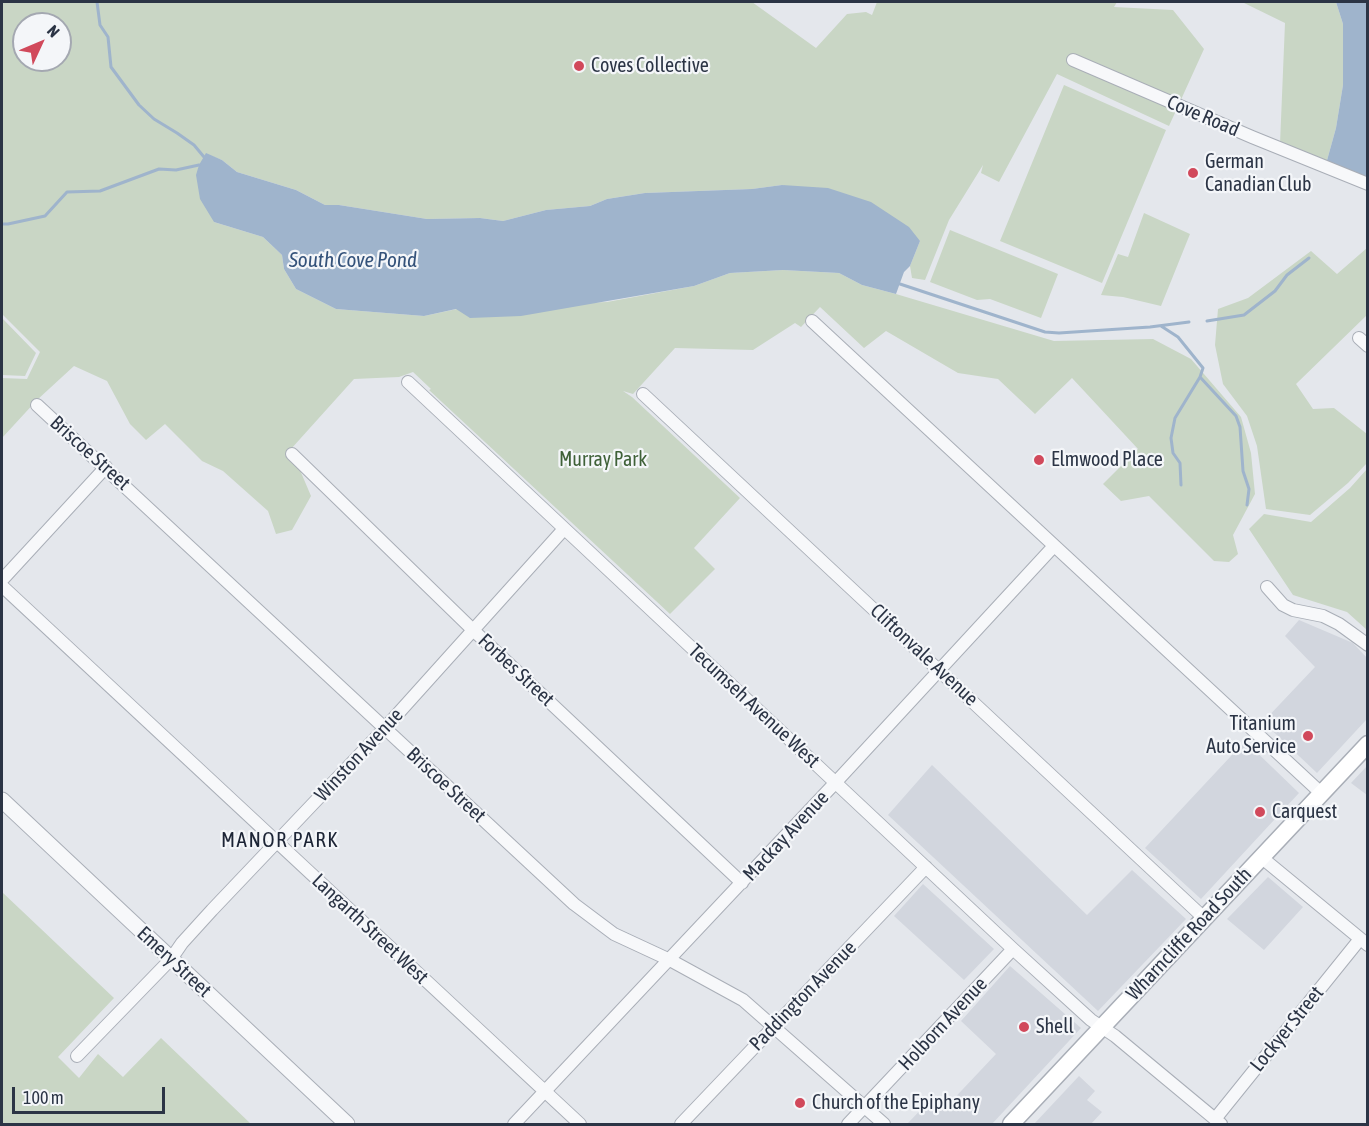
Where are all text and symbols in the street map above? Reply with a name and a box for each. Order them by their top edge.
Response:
north arrow [12,12,72,72]
text: N [44,21,63,41]
place label: Coves Collective [591,54,709,78]
marker: Coves Collective [572,59,586,73]
street label: Cove Road [1163,90,1243,142]
place label: German Canadian Club [1205,150,1312,197]
marker: German Canadian Club [1186,166,1200,180]
water label: South Cove Pond [289,247,417,273]
street label: Briscoe Street [45,411,135,495]
park label: Murray Park [559,448,647,472]
place label: Elmwood Place [1051,448,1163,472]
marker: Elmwood Place [1032,453,1046,467]
street label: Cliftonvale Avenue [865,599,983,711]
street label: Forbes Street [473,629,559,711]
street label: Tecumseh Avenue West [683,639,825,773]
street label: Winston Avenue [310,703,408,807]
place label: Titanium Auto Service [1206,712,1296,759]
marker: Titanium Auto Service [1301,729,1315,743]
street label: Briscoe Street [401,742,491,828]
street label: Mackay Avenue [738,786,834,886]
place label: Carquest [1272,800,1337,824]
marker: Carquest [1253,805,1267,819]
district label: MANOR PARK [221,827,339,853]
street label: Wharncliffe Road South [1121,863,1257,1005]
street label: Langarth Street West [307,869,433,989]
street label: Emery Street [132,922,216,1002]
street label: Paddington Avenue [745,936,861,1056]
street label: Holborn Avenue [894,972,992,1076]
street label: Lockyer Street [1245,981,1329,1077]
place label: Shell [1036,1015,1074,1039]
marker: Shell [1017,1020,1031,1034]
scale bar [15,1075,168,1113]
text: 100 m [23,1087,64,1108]
place label: Church of the Epiphany [812,1091,980,1115]
marker: Church of the Epiphany [793,1096,807,1110]

